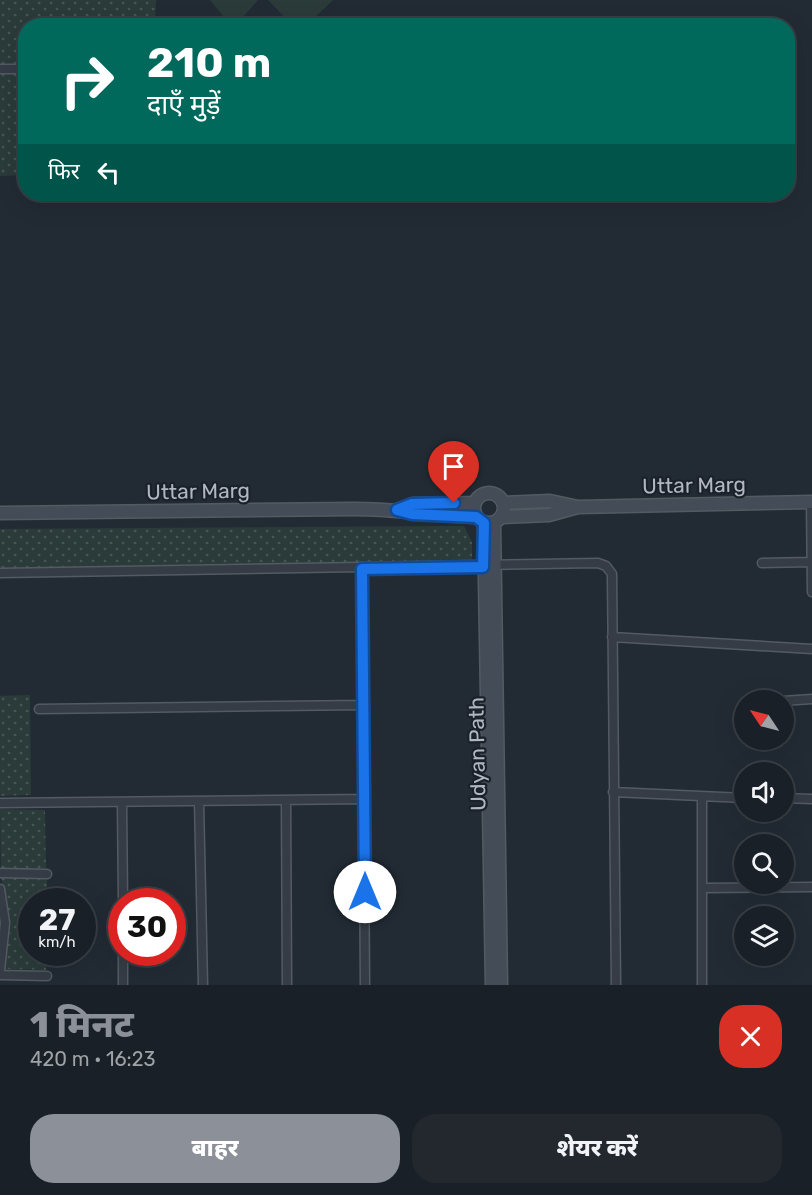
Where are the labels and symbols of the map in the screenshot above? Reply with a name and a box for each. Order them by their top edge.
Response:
pin [428,441,479,503]
street label: Uttar Marg [642,472,746,498]
street label: Uttar Marg [146,478,250,504]
north arrow [734,690,794,750]
street label: Udyan Path [464,697,490,811]
position arrow [333,860,397,924]
speed limit sign: 30 [108,888,186,966]

